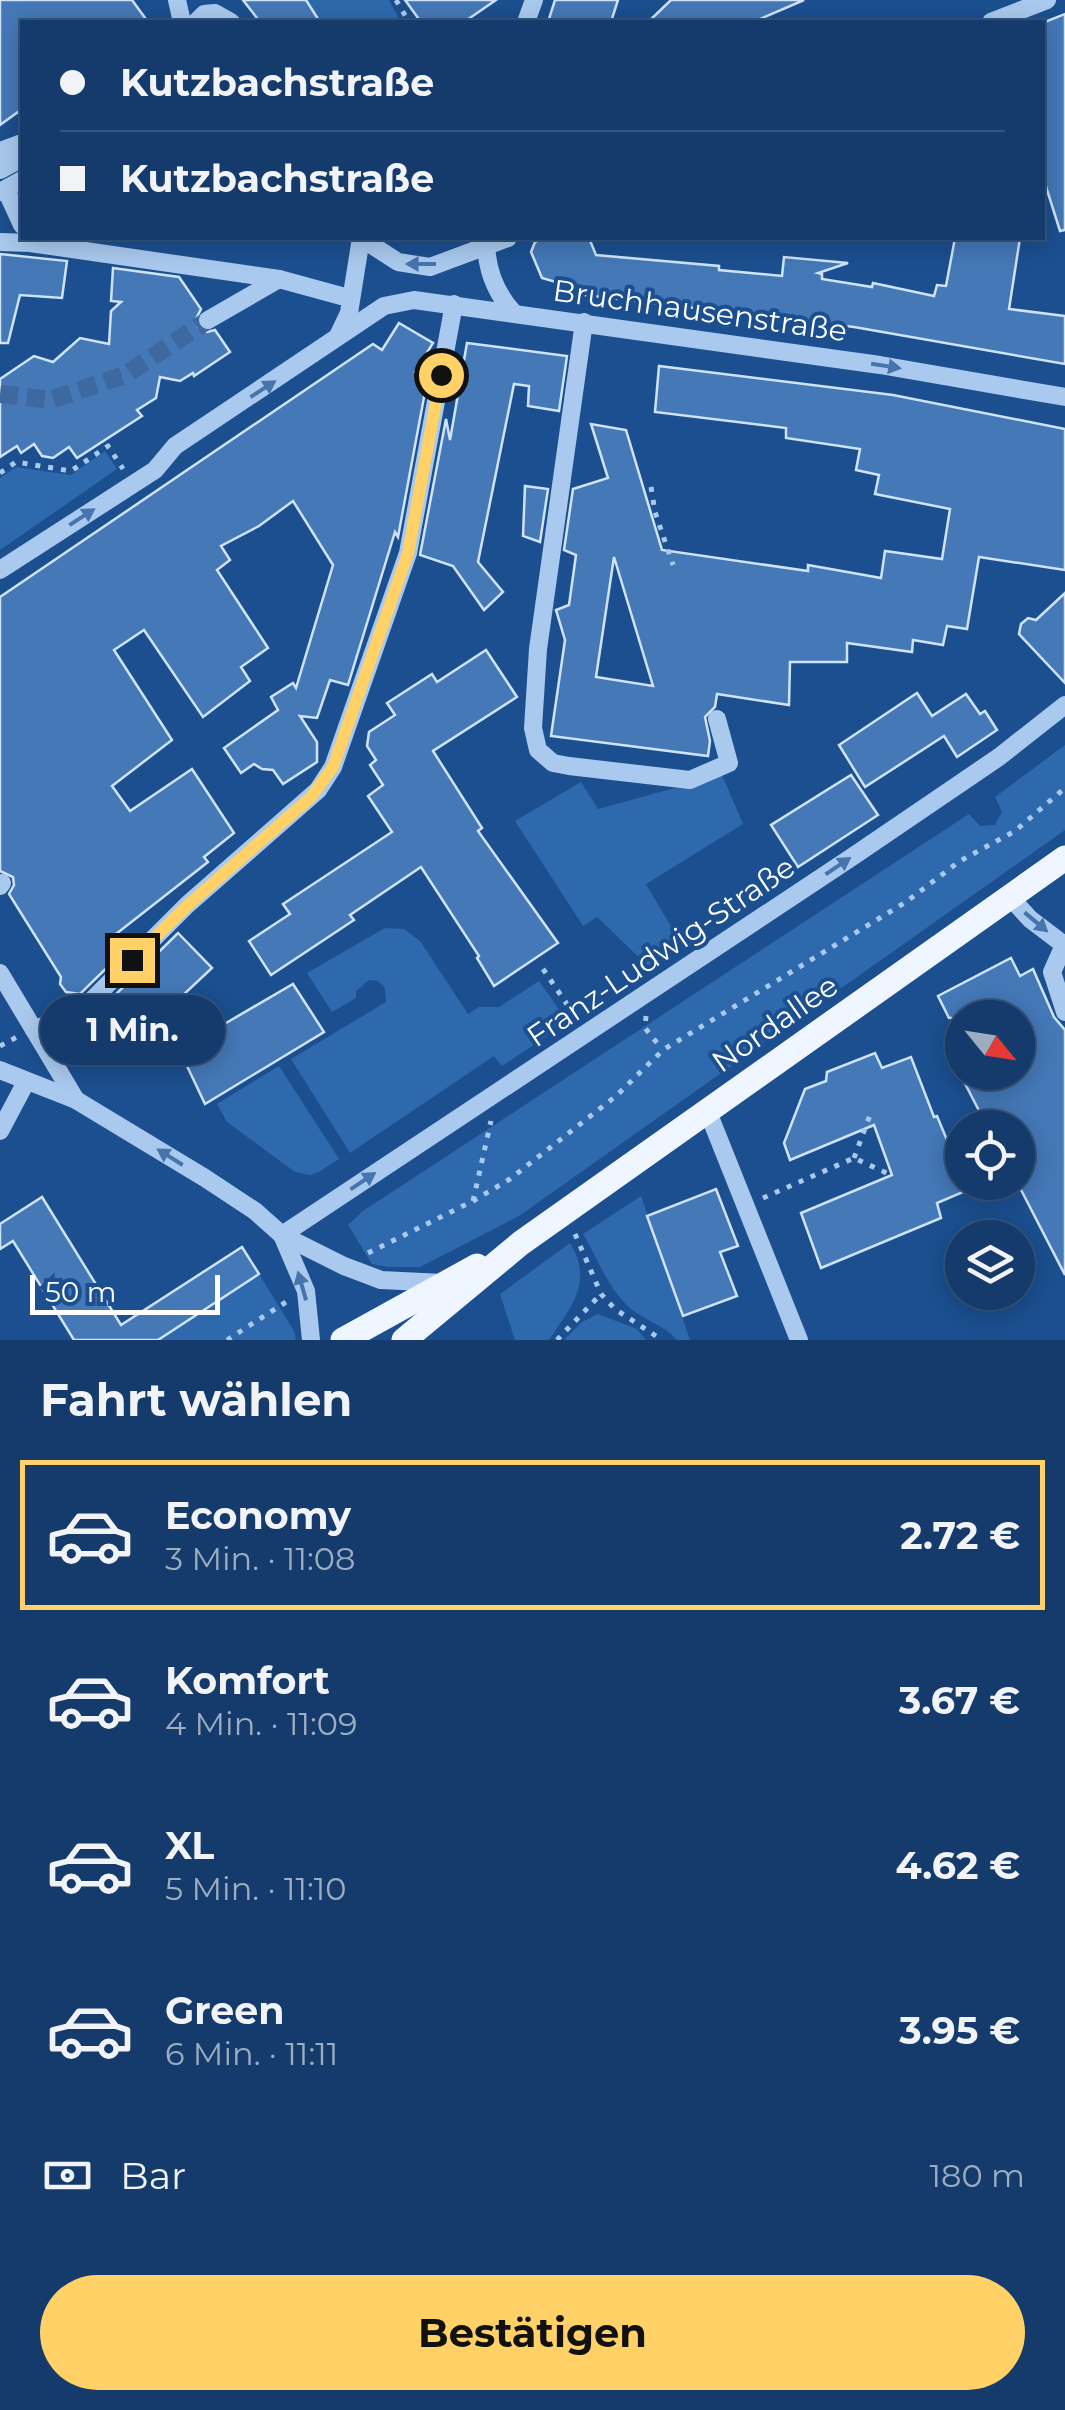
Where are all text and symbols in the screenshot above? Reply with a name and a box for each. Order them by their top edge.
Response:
text: Kutzbachstraße [120,59,434,106]
text: Kutzbachstraße [120,155,434,202]
one-way arrow [405,256,436,272]
street label: Bruchhausenstraße [551,272,849,349]
route start [419,353,464,398]
one-way arrow [871,359,903,375]
one-way arrow [249,381,276,399]
one-way arrow [68,509,95,527]
street label: Franz-Ludwig-Straße [520,848,802,1055]
one-way arrow [825,857,852,876]
one-way arrow [1023,911,1048,933]
route end [110,938,155,983]
street label: Nordallee [705,967,845,1080]
callout: 1 Min. [39,995,224,1065]
north arrow [945,1000,1035,1090]
map controls [945,1000,1035,1310]
text: 1 Min. [86,1010,179,1049]
button: locate [945,1110,1035,1200]
one-way arrow [156,1149,184,1166]
one-way arrow [349,1172,376,1190]
button: layers [945,1220,1035,1310]
scale bar [30,1270,220,1314]
one-way arrow [294,1270,309,1301]
text: 50 m [45,1275,116,1309]
text: Fahrt wählen [40,1372,352,1427]
icon: car [45,1490,135,1580]
text: Economy [165,1492,351,1539]
text: 2.72 € [900,1512,1020,1559]
text: 3 Min. · 11:08 [165,1539,355,1578]
icon: car [45,1655,135,1745]
text: Komfort [165,1657,330,1704]
text: 3.67 € [899,1677,1020,1724]
text: 4 Min. · 11:09 [165,1704,358,1743]
icon: car [45,1820,135,1910]
text: XL [165,1822,214,1869]
text: 4.62 € [895,1842,1020,1889]
text: 5 Min. · 11:10 [165,1869,347,1908]
icon: car [45,1985,135,2075]
text: Green [165,1987,285,2034]
text: 3.95 € [899,2007,1020,2054]
text: 6 Min. · 11:11 [165,2034,338,2073]
icon: cash [40,2148,95,2203]
text: Bar [120,2152,186,2199]
text: 180 m [930,2156,1025,2195]
button: Bestätigen [40,2275,1025,2390]

